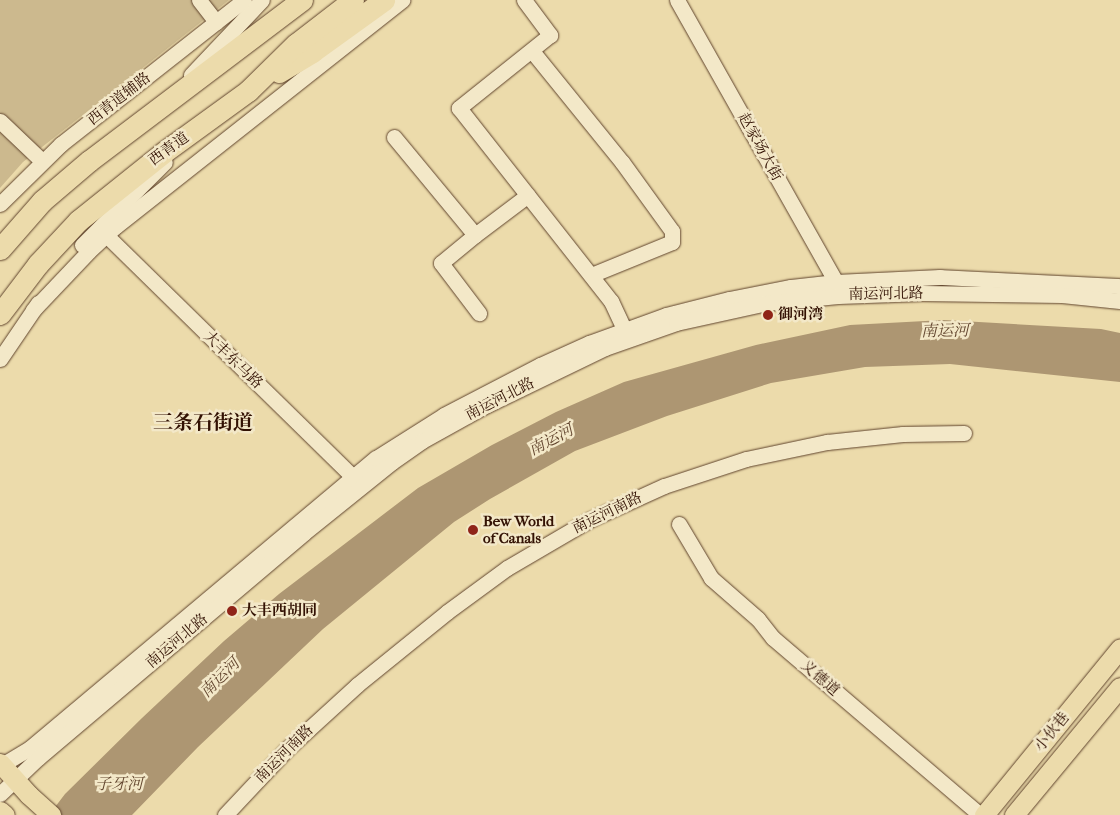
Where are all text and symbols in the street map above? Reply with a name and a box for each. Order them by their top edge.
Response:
street label: 西青道辅路 [84,69,154,129]
street label: 赵家场大街 [734,110,786,184]
street label: 西青道 [146,128,192,170]
street label: 南运河北路 [848,284,924,304]
place label: 御河湾 [778,306,823,324]
marker: 御河湾 [762,309,774,321]
water label: 南运河 [921,321,969,341]
street label: 大丰东马路 [200,327,266,393]
street label: 南运河北路 [463,374,537,424]
district label: 三条石街道 [153,410,253,434]
water label: 南运河 [525,420,577,460]
street label: 南运河南路 [569,488,645,538]
place label: Bew World of Canals [483,512,554,547]
marker: Bew World of Canals [467,524,479,536]
place label: 大丰西胡同 [242,602,317,620]
marker: 大丰西胡同 [226,605,238,617]
street label: 南运河北路 [142,610,212,672]
water label: 南运河 [196,654,244,702]
street label: 义德道 [797,656,843,700]
street label: 小伙巷 [1031,709,1073,755]
street label: 南运河南路 [251,721,317,787]
water label: 子牙河 [95,774,143,794]

